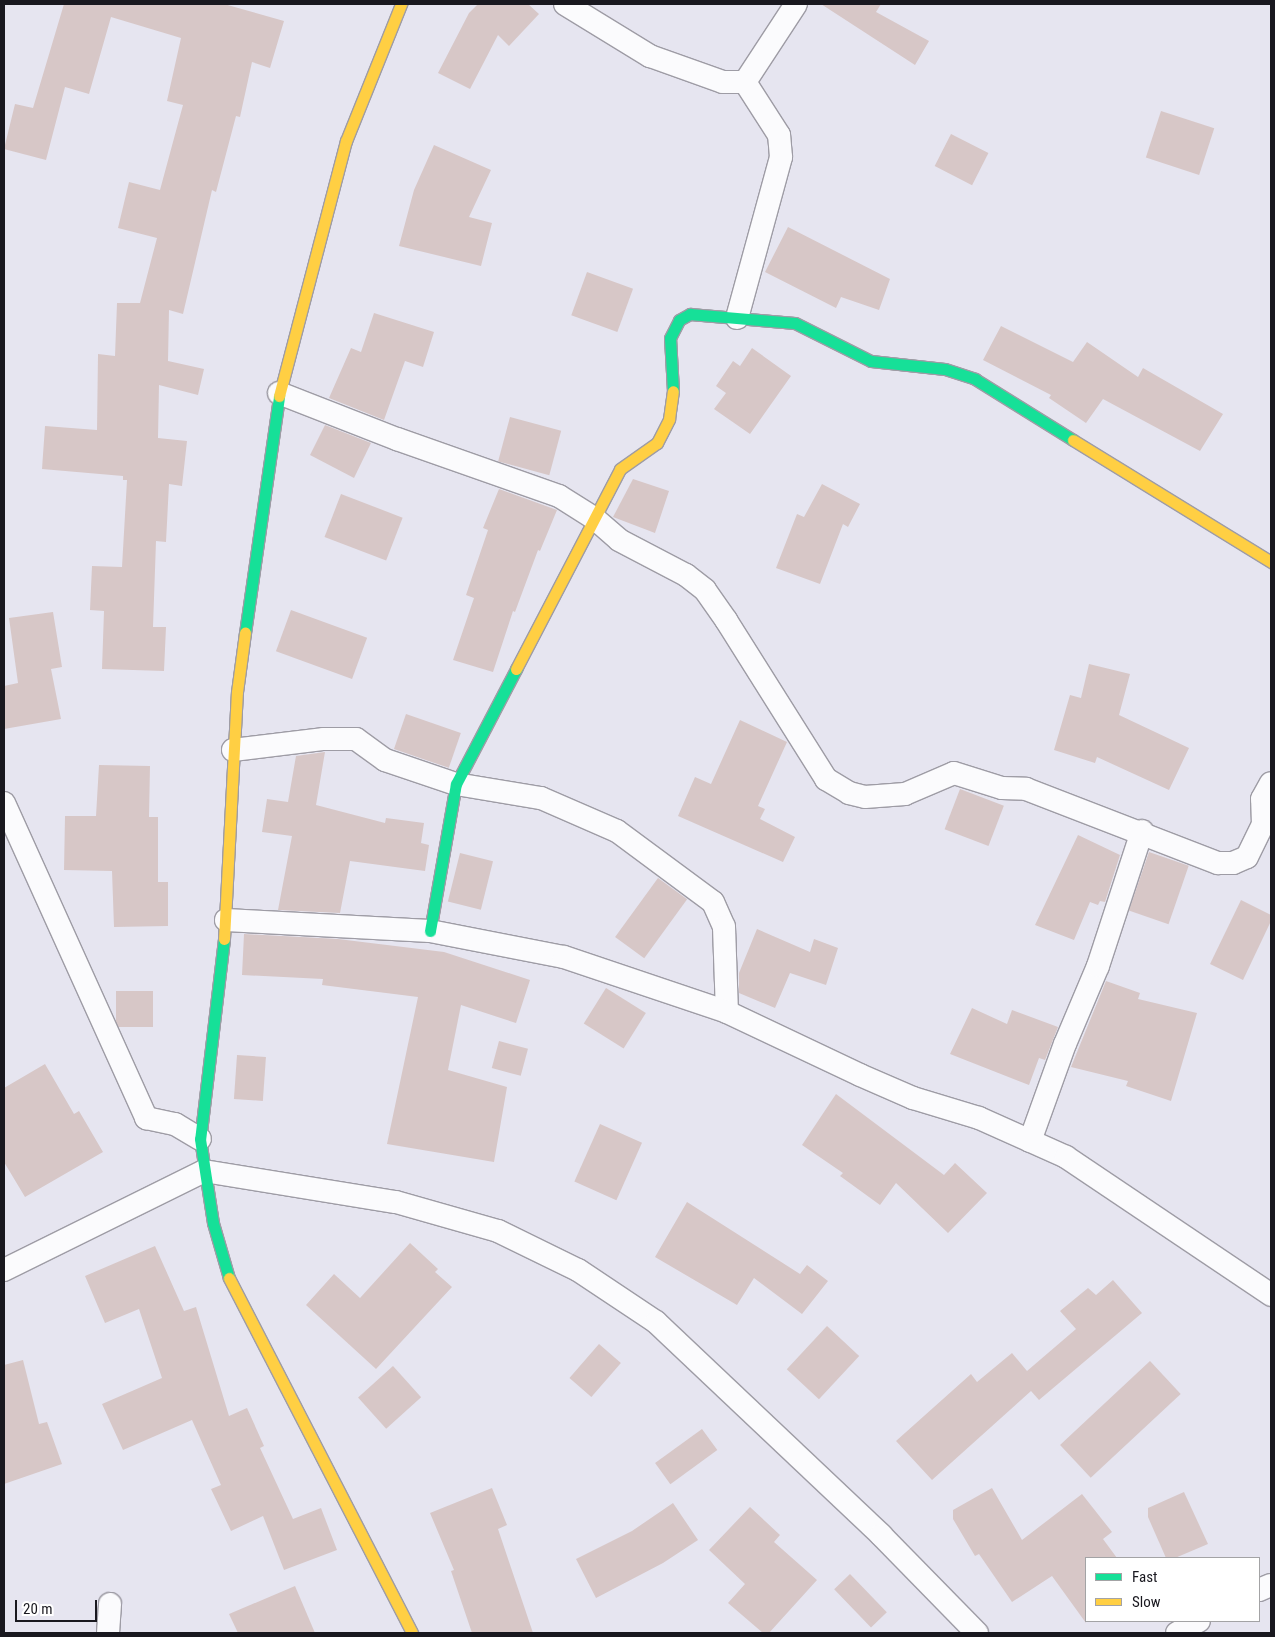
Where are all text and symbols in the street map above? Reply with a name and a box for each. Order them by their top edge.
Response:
legend [1085,1557,1260,1622]
text: Fast [1132,1568,1157,1586]
scale bar [18,1590,100,1622]
text: Slow [1132,1593,1161,1611]
text: 20 m [23,1600,53,1618]

